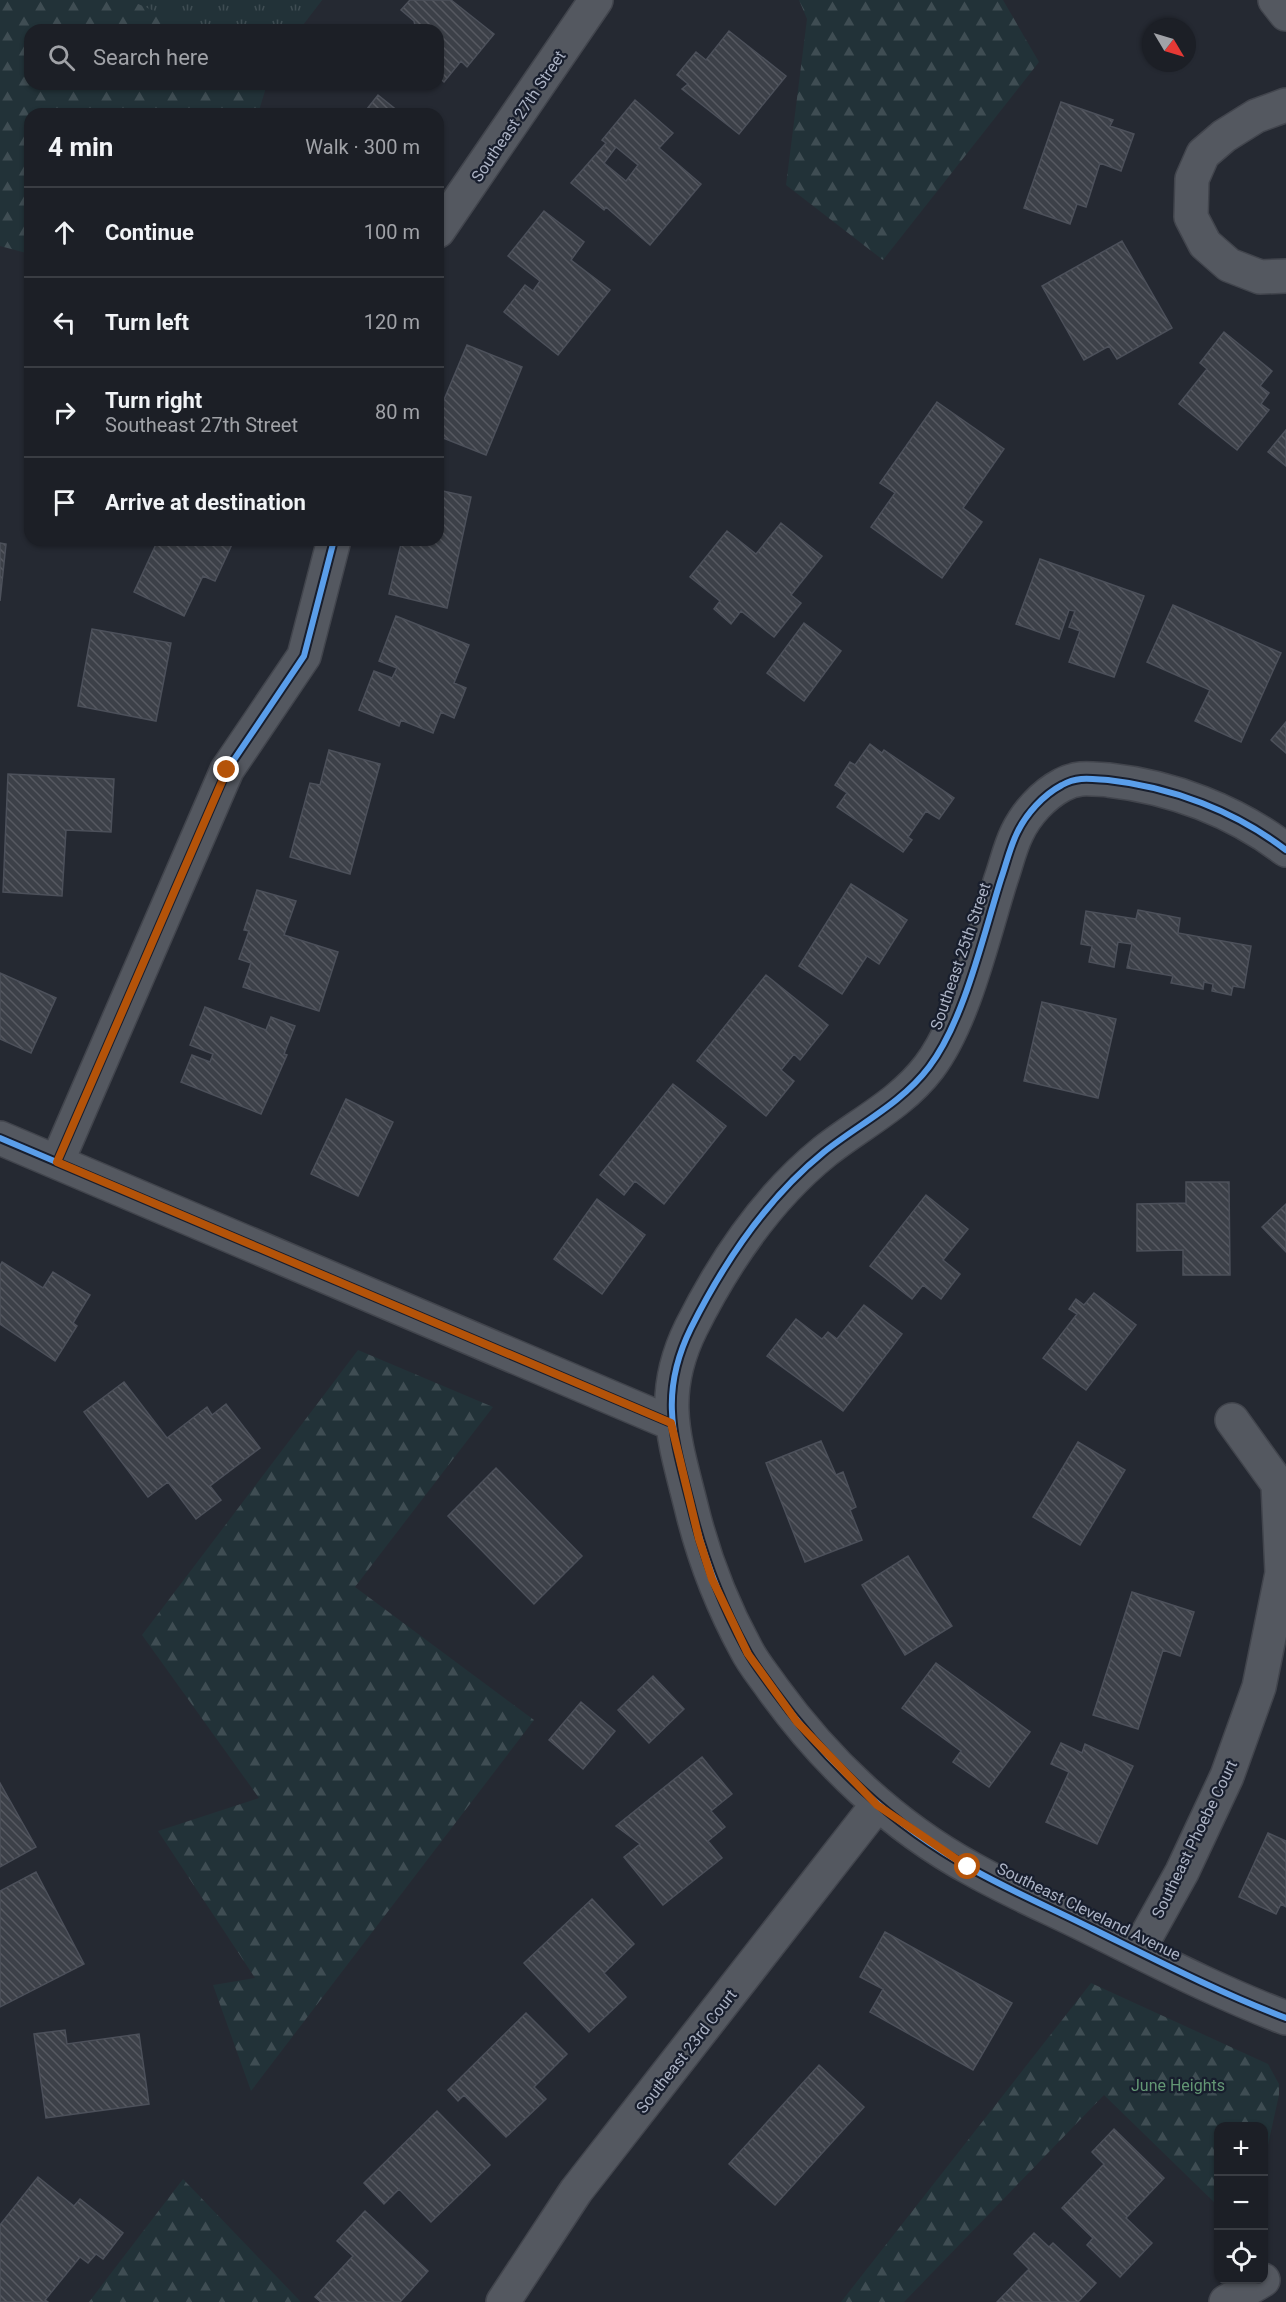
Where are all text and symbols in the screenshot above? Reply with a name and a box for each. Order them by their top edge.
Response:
north arrow [1142,18,1196,72]
search box [24,24,444,90]
icon: search [45,41,78,74]
text: Search here [93,45,209,70]
street label: Southeast 27th Street [467,47,569,186]
text: 4 min [48,132,113,162]
text: Walk · 300 m [305,135,420,159]
icon: ahead [48,216,81,249]
text: Continue [105,220,194,245]
text: 100 m [364,220,420,244]
icon: left [48,306,81,339]
text: Turn left [105,310,189,335]
text: 120 m [364,310,420,334]
text: Turn right [105,388,202,413]
icon: right [48,396,81,429]
text: 80 m [375,400,420,424]
text: Southeast 27th Street [105,413,298,437]
icon: arrive [48,486,81,519]
text: Arrive at destination [105,490,306,515]
route end [213,756,239,782]
street label: Southeast 25th Street [926,880,995,1032]
street label: Southeast Phoebe Court [1148,1757,1241,1921]
route start [954,1853,980,1879]
street label: Southeast Cleveland Avenue [994,1859,1184,1964]
street label: Southeast 23rd Court [632,1986,741,2117]
park label: June Heights [1131,2076,1225,2095]
map controls [1214,2122,1268,2284]
button: + [1214,2122,1268,2176]
button: − [1214,2176,1268,2230]
button: locate [1214,2230,1268,2284]

